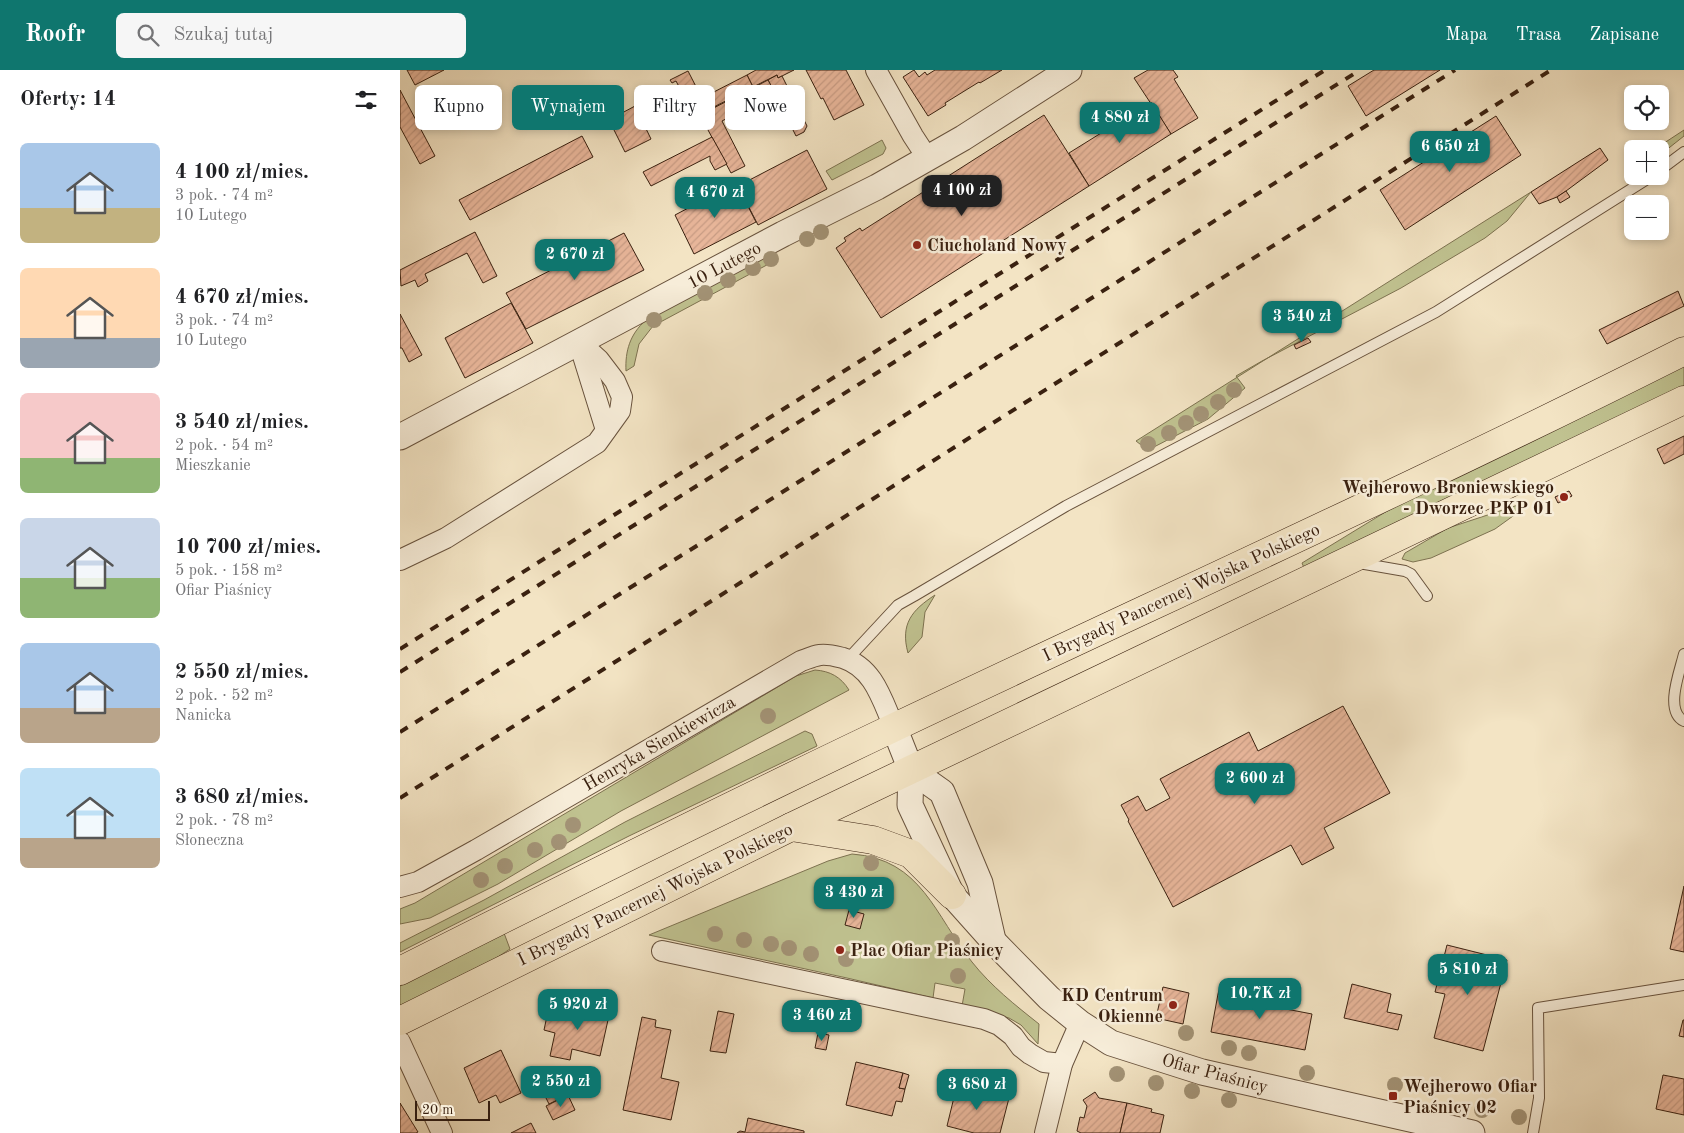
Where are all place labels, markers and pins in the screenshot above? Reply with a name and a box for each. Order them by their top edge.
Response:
pin: 4 880 zł [1068,102,1172,144]
pin: 6 650 zł [1398,131,1502,173]
pin: 4 100 zł [910,174,1014,217]
pin: 4 670 zł [663,176,767,219]
place label: Ciucholand Nowy [927,237,1067,255]
pin: 2 670 zł [523,238,627,281]
marker: Ciucholand Nowy [911,239,923,251]
pin: 3 540 zł [1250,300,1354,343]
place label: Wejherowo Broniewskiego - Dworzec PKP 01 [1342,479,1554,518]
marker: Wejherowo Broniewskiego - Dworzec PKP 01 [1558,491,1570,503]
pin: 2 600 zł [1203,762,1307,805]
pin: 3 430 zł [802,876,906,919]
place label: Plac Ofiar Piaśnicy [850,942,1004,960]
marker: Plac Ofiar Piaśnicy [834,944,846,956]
pin: 5 810 zł [1416,954,1520,996]
pin: 10.7K zł [1208,978,1312,1020]
place label: KD Centrum Okienne [1061,987,1163,1026]
pin: 5 920 zł [526,988,630,1031]
marker: KD Centrum Okienne [1167,999,1179,1011]
pin: 3 460 zł [770,1000,874,1042]
pin: 2 550 zł [509,1066,613,1108]
pin: 3 680 zł [925,1068,1029,1111]
place label: Wejherowo Ofiar Piaśnicy 02 [1403,1078,1537,1117]
marker: Wejherowo Ofiar Piaśnicy 02 [1387,1090,1399,1102]

